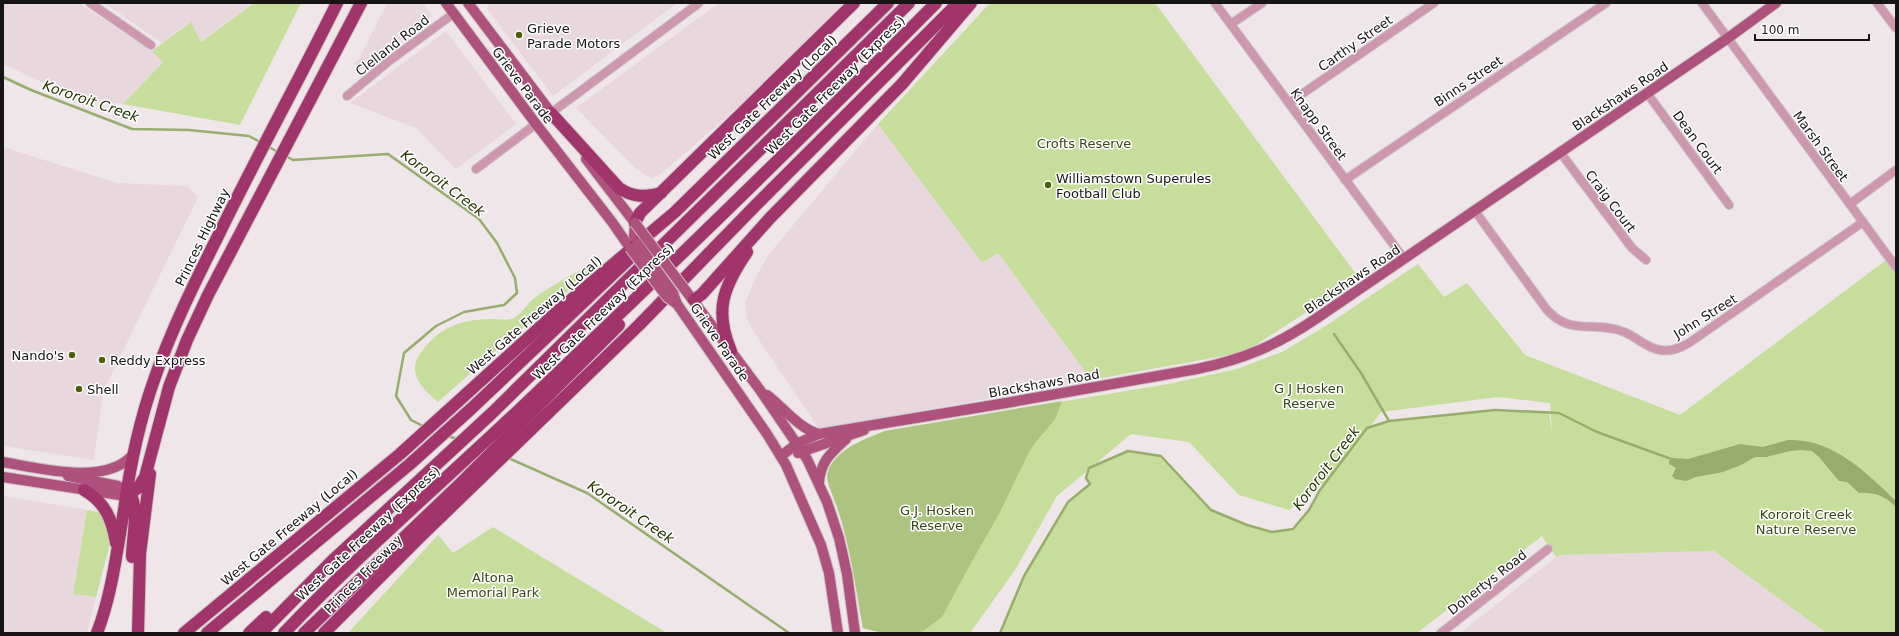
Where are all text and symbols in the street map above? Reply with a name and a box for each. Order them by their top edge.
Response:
street label: Clelland Road [353,12,432,79]
street label: Carthy Street [1315,12,1395,75]
street label: West Gate Freeway (Express) [763,13,908,158]
scale bar [1755,16,1869,42]
place label: Grieve Parade Motors [527,21,620,51]
text: 100 m [1761,23,1799,37]
marker: Grieve Parade Motors [514,30,524,40]
street label: West Gate Freeway (Local) [705,32,840,163]
street label: Grieve Parade [489,44,556,126]
street label: Binns Street [1431,53,1505,110]
street label: Blackshaws Road [1570,59,1671,134]
water label: Kororoit Creek [41,77,142,125]
street label: Knapp Street [1288,86,1350,163]
street label: Dean Court [1670,108,1725,177]
street label: Marsh Street [1790,108,1851,184]
park label: Crofts Reserve [1037,136,1131,151]
water label: Kororoit Creek [398,146,489,220]
street label: Craig Court [1582,167,1639,235]
place label: Williamstown Superules Football Club [1056,171,1211,201]
marker: Williamstown Superules Football Club [1043,180,1053,190]
street label: Princes Highway [172,186,233,289]
street label: West Gate Freeway (Express) [530,240,677,383]
street label: Blackshaws Road [1302,242,1403,317]
street label: West Gate Freeway (Local) [464,253,605,378]
street label: John Street [1670,291,1740,342]
street label: Grieve Parade [687,300,752,384]
place label: Nando's [12,348,64,363]
marker: Nando's [67,350,77,360]
place label: Reddy Express [110,353,206,368]
marker: Reddy Express [97,355,107,365]
street label: Blackshaws Road [987,366,1101,401]
park label: G J Hosken Reserve [1274,381,1344,411]
place label: Shell [87,382,119,397]
marker: Shell [74,384,84,394]
water label: Kororoit Creek [1289,422,1363,513]
street label: West Gate Freeway (Express) [294,463,443,604]
street label: West Gate Freeway (Local) [218,466,360,589]
water label: Kororoit Creek [585,477,678,547]
park label: G.J. Hosken Reserve [900,503,974,533]
park label: Kororoit Creek Nature Reserve [1756,507,1856,537]
street label: Princes Freeway [321,532,406,617]
street label: Dohertys Road [1445,547,1530,618]
park label: Altona Memorial Park [447,570,540,600]

